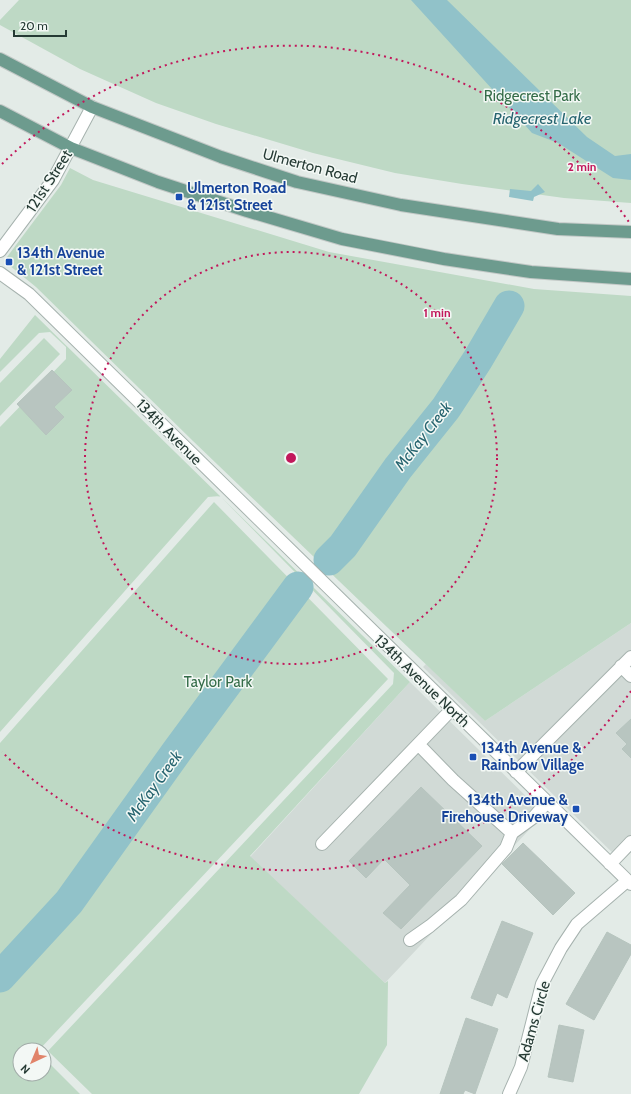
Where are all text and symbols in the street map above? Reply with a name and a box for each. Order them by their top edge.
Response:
scale bar [14,12,66,38]
text: 20 m [20,18,48,33]
park label: Ridgecrest Park [484,87,580,105]
water label: Ridgecrest Lake [493,109,591,128]
street label: Ulmerton Road [261,145,359,187]
street label: 121st Street [22,146,76,216]
text: 2 min [568,159,596,174]
place label: Ulmerton Road & 121st Street [187,179,286,214]
marker: Ulmerton Road & 121st Street [174,192,184,202]
place label: 134th Avenue & 121st Street [17,244,105,279]
marker: 134th Avenue & 121st Street [4,257,14,267]
text: 1 min [423,305,451,320]
street label: 134th Avenue [132,395,206,469]
water label: McKay Creek [390,397,456,475]
centre of rings [284,451,298,465]
street label: 134th Avenue North [371,631,473,731]
park label: Taylor Park [184,673,252,691]
place label: 134th Avenue & Rainbow Village [481,739,585,774]
water label: McKay Creek [122,747,186,825]
marker: 134th Avenue & Rainbow Village [468,752,478,762]
place label: 134th Avenue & Firehouse Driveway [441,791,569,826]
marker: 134th Avenue & Firehouse Driveway [571,804,581,814]
street label: Adams Circle [514,978,554,1063]
north arrow [12,1042,52,1082]
text: N [17,1061,33,1077]

